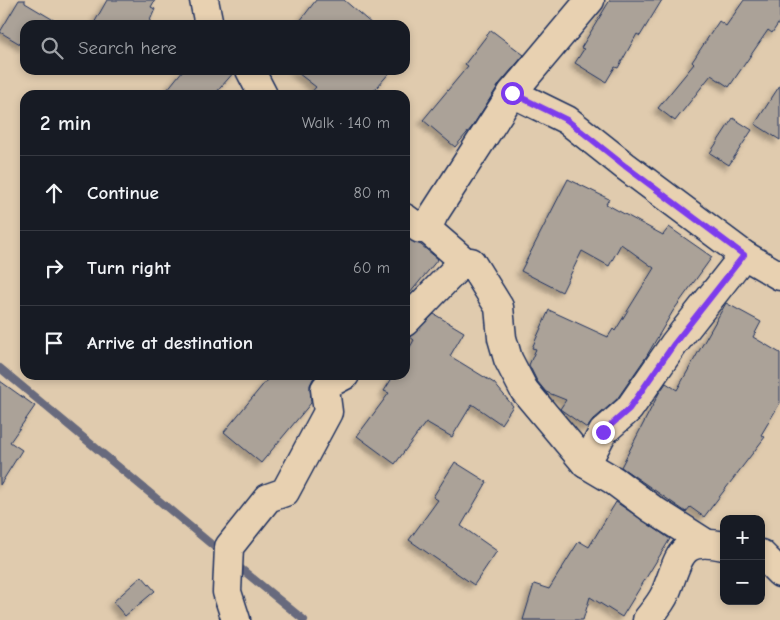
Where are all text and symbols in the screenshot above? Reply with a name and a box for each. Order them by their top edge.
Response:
search box [20,20,410,75]
icon: search [38,34,66,62]
text: Search here [78,37,177,59]
route start [501,82,524,105]
text: 2 min [40,111,91,135]
text: Walk · 140 m [302,114,390,132]
icon: ahead [40,179,68,207]
text: Continue [87,182,159,204]
text: 80 m [353,184,390,202]
icon: right [40,254,68,282]
text: Turn right [87,257,171,279]
text: 60 m [353,259,390,277]
icon: arrive [40,329,68,357]
text: Arrive at destination [87,332,253,354]
route end [592,421,615,444]
map controls [720,515,765,605]
button: + [720,515,765,560]
button: − [720,560,765,605]

